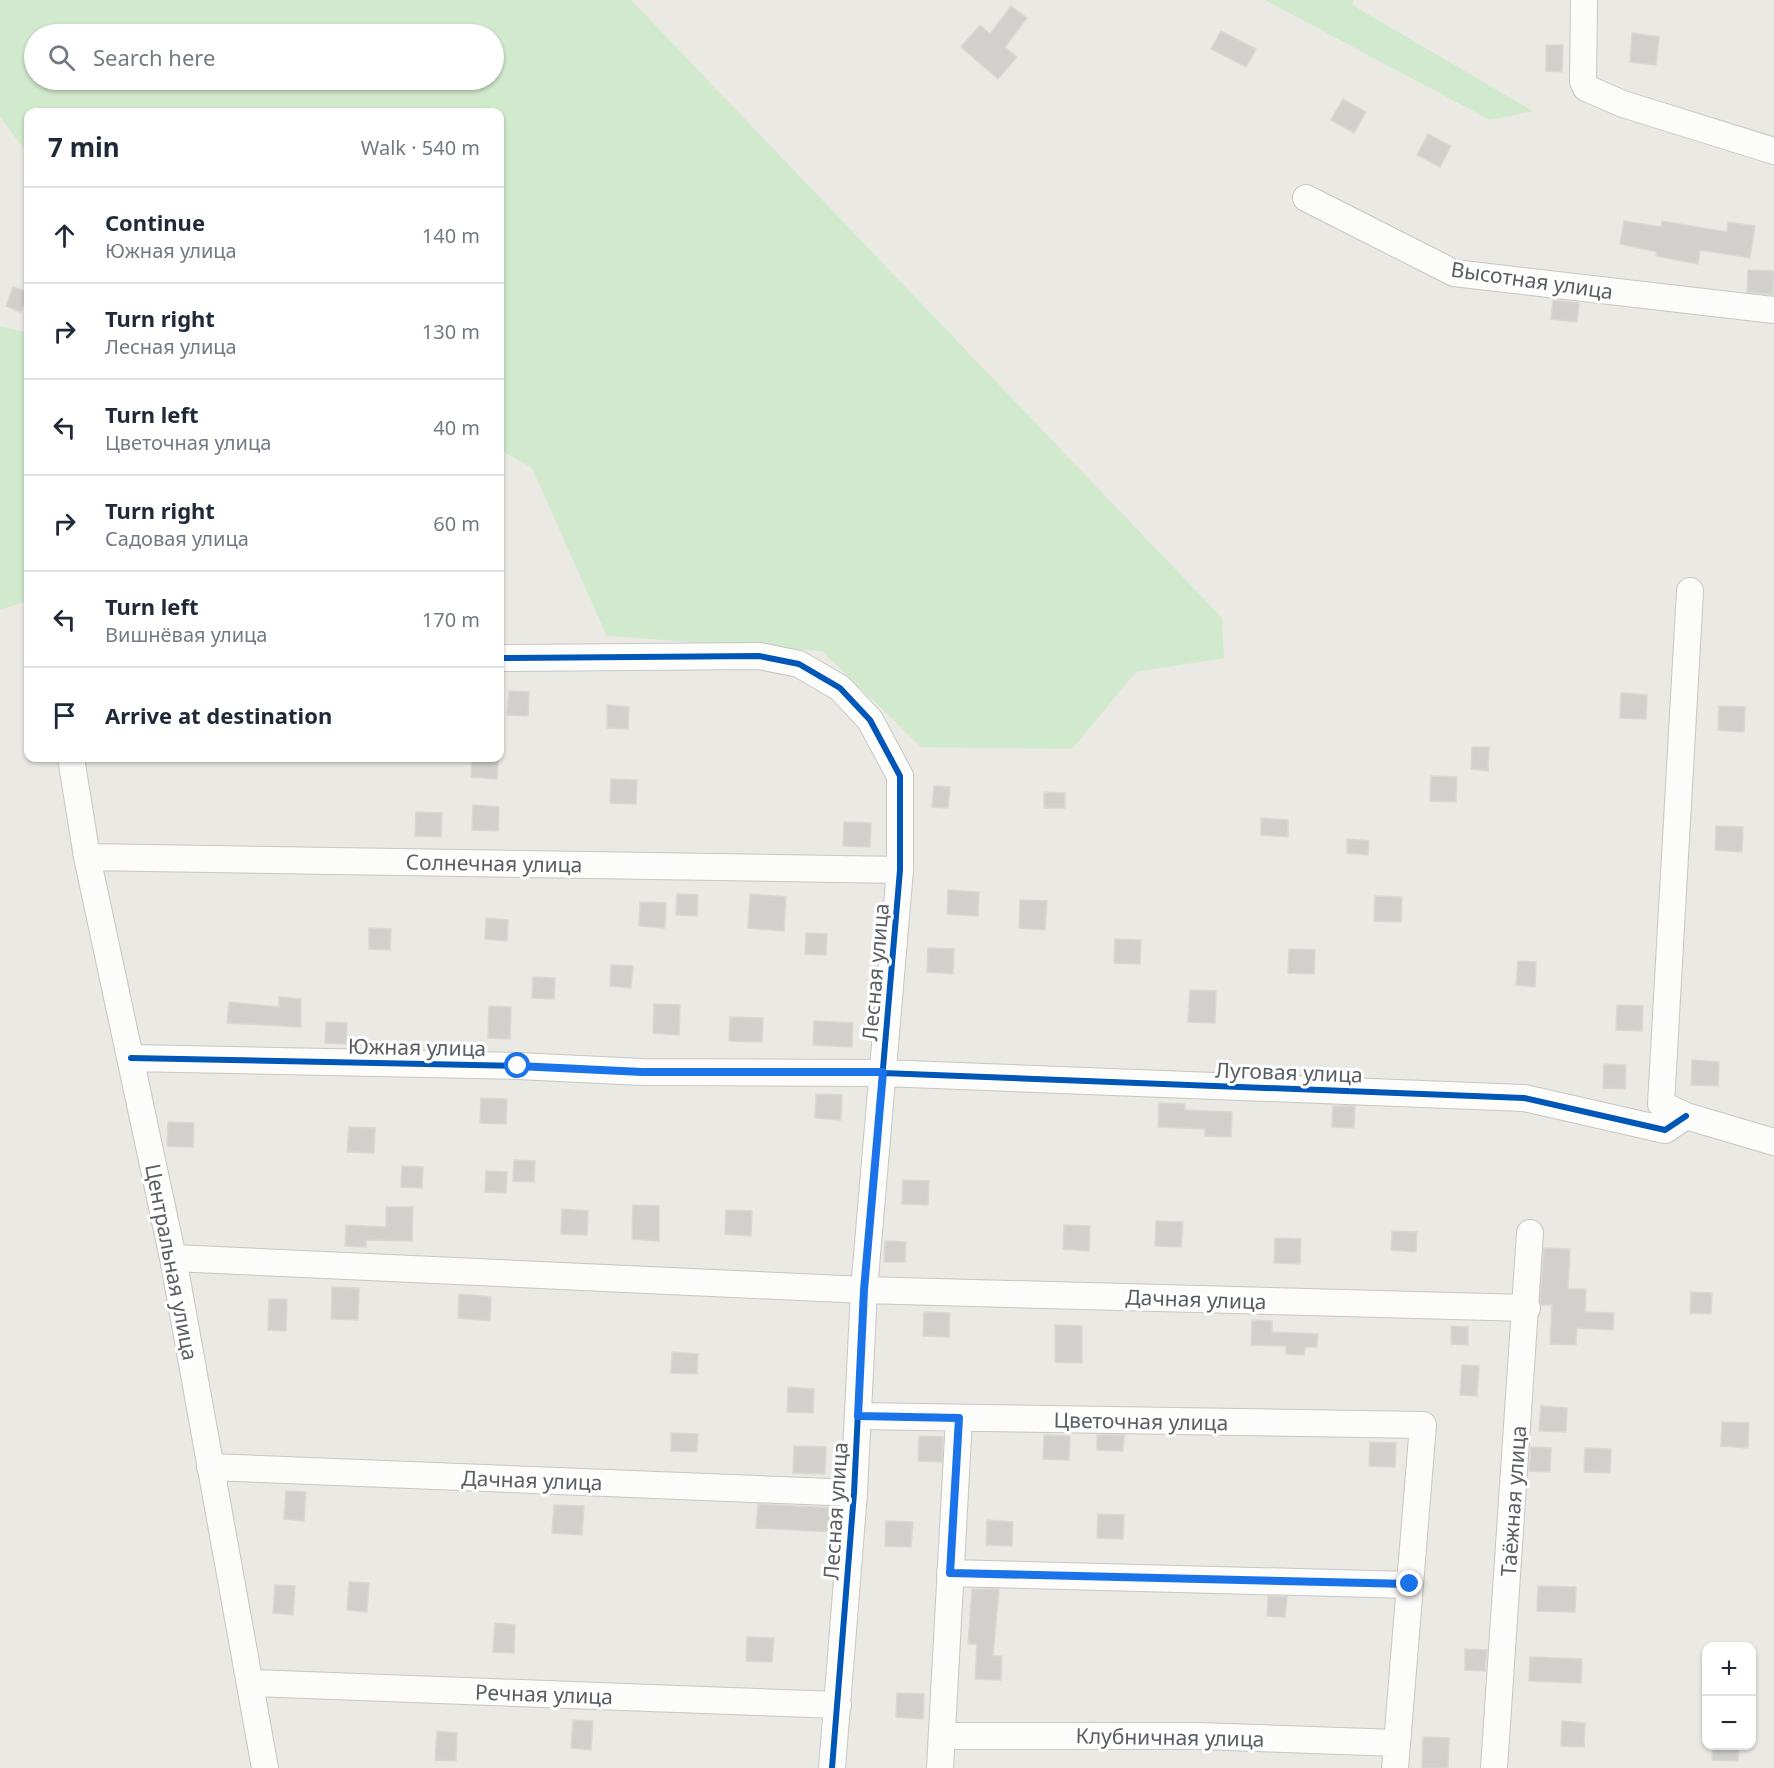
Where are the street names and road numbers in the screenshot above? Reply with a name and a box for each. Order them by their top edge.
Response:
street label: Высотная улица [1449,255,1615,305]
street label: Солнечная улица [405,847,583,879]
street label: Лесная улица [855,902,895,1042]
street label: Южная улица [348,1032,486,1062]
street label: Луговая улица [1215,1055,1363,1089]
street label: Центральная улица [139,1161,205,1363]
street label: Дачная улица [1125,1283,1267,1315]
street label: Цветочная улица [1053,1405,1229,1437]
street label: Таёжная улица [1494,1425,1532,1577]
street label: Лесная улица [816,1441,854,1581]
street label: Дачная улица [461,1464,603,1496]
street label: Речная улица [475,1678,613,1710]
street label: Клубничная улица [1075,1721,1265,1753]

